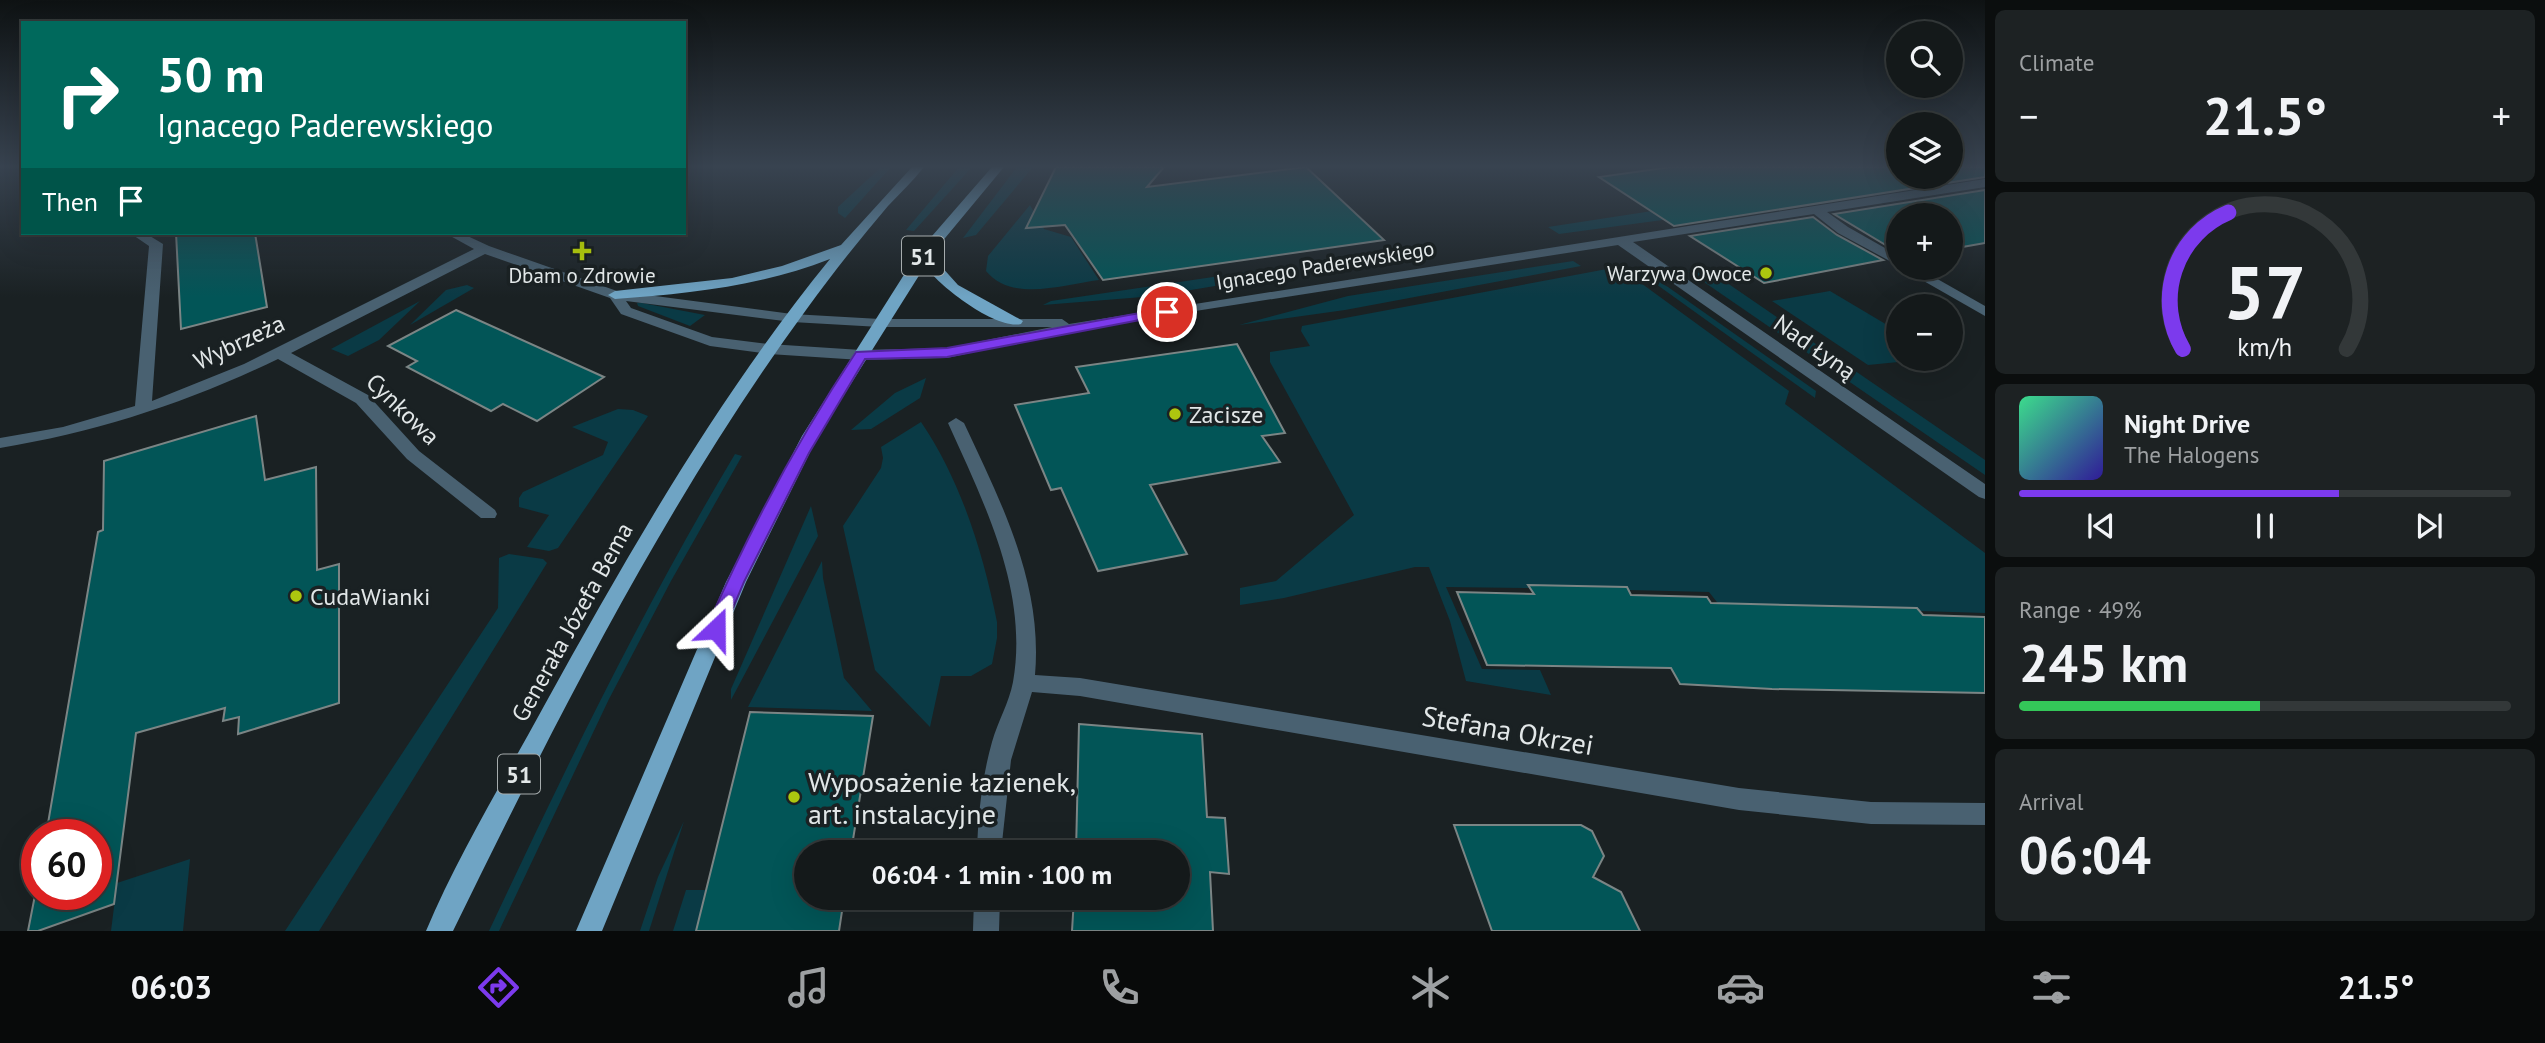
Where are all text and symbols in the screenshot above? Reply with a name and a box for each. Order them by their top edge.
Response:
map controls [1886,21,1963,371]
button: search [1886,21,1963,98]
text: 50 m [157,42,264,106]
text: Climate [2019,48,2094,77]
icon: right [42,49,133,140]
text: 21.5° [2203,82,2327,149]
text: − [2019,91,2038,140]
text: + [2492,91,2511,140]
text: Ignacego Paderewskiego [157,104,493,146]
button: layers [1886,112,1963,189]
icon: arrive [112,182,150,220]
text: Then [42,185,98,218]
button: + [1886,203,1963,280]
street label: Ignacego Paderewskiego [1214,234,1436,296]
road number: 51 [902,236,944,276]
marker: Dbam o Zdrowie [574,243,590,259]
text: 57 [2224,246,2306,340]
place label: Warzywa Owoce [1607,260,1752,287]
place label: Dbam o Zdrowie [508,262,656,289]
marker: Warzywa Owoce [1758,265,1774,281]
pin [1137,282,1197,342]
icon: arrive [1148,293,1186,331]
button: − [1886,294,1963,371]
street label: Nad Łyną [1768,307,1862,387]
street label: Wybrzeża [189,308,289,376]
text: km/h [2238,331,2292,363]
street label: Cynkowa [360,366,446,452]
place label: Zacisze [1189,399,1263,430]
marker: Zacisze [1167,406,1183,422]
text: Night Drive [2124,407,2250,440]
text: The Halogens [2124,440,2259,469]
icon: previous [2082,507,2120,545]
icon: pause [2246,507,2284,545]
icon: next [2410,507,2448,545]
street label: Generała Józefa Bema [504,517,640,727]
place label: CudaWianki [310,581,430,612]
marker: CudaWianki [288,588,304,604]
position arrow [679,592,753,666]
text: Range · 49% [2019,595,2142,624]
text: 245 km [2019,629,2188,696]
street label: Stefana Okrzei [1419,697,1597,763]
road number: 51 [498,754,540,794]
place label: Wyposażenie łazienek, art. instalacyjne [808,763,1076,832]
text: Arrival [2019,787,2083,816]
marker: Wyposażenie łazienek, art. instalacyjne [786,789,802,805]
speed limit sign: 60 [21,819,112,910]
text: 06:04 [2019,821,2151,888]
text: 06:04 · 1 min · 100 m [872,858,1112,891]
icon: directions [474,963,523,1012]
icon: music [784,963,833,1012]
icon: phone [1095,963,1144,1012]
icon: climate [1406,963,1455,1012]
icon: car [1716,963,1765,1012]
icon: filters [2027,963,2076,1012]
text: 06:03 [131,966,212,1008]
text: 21.5° [2338,966,2414,1008]

